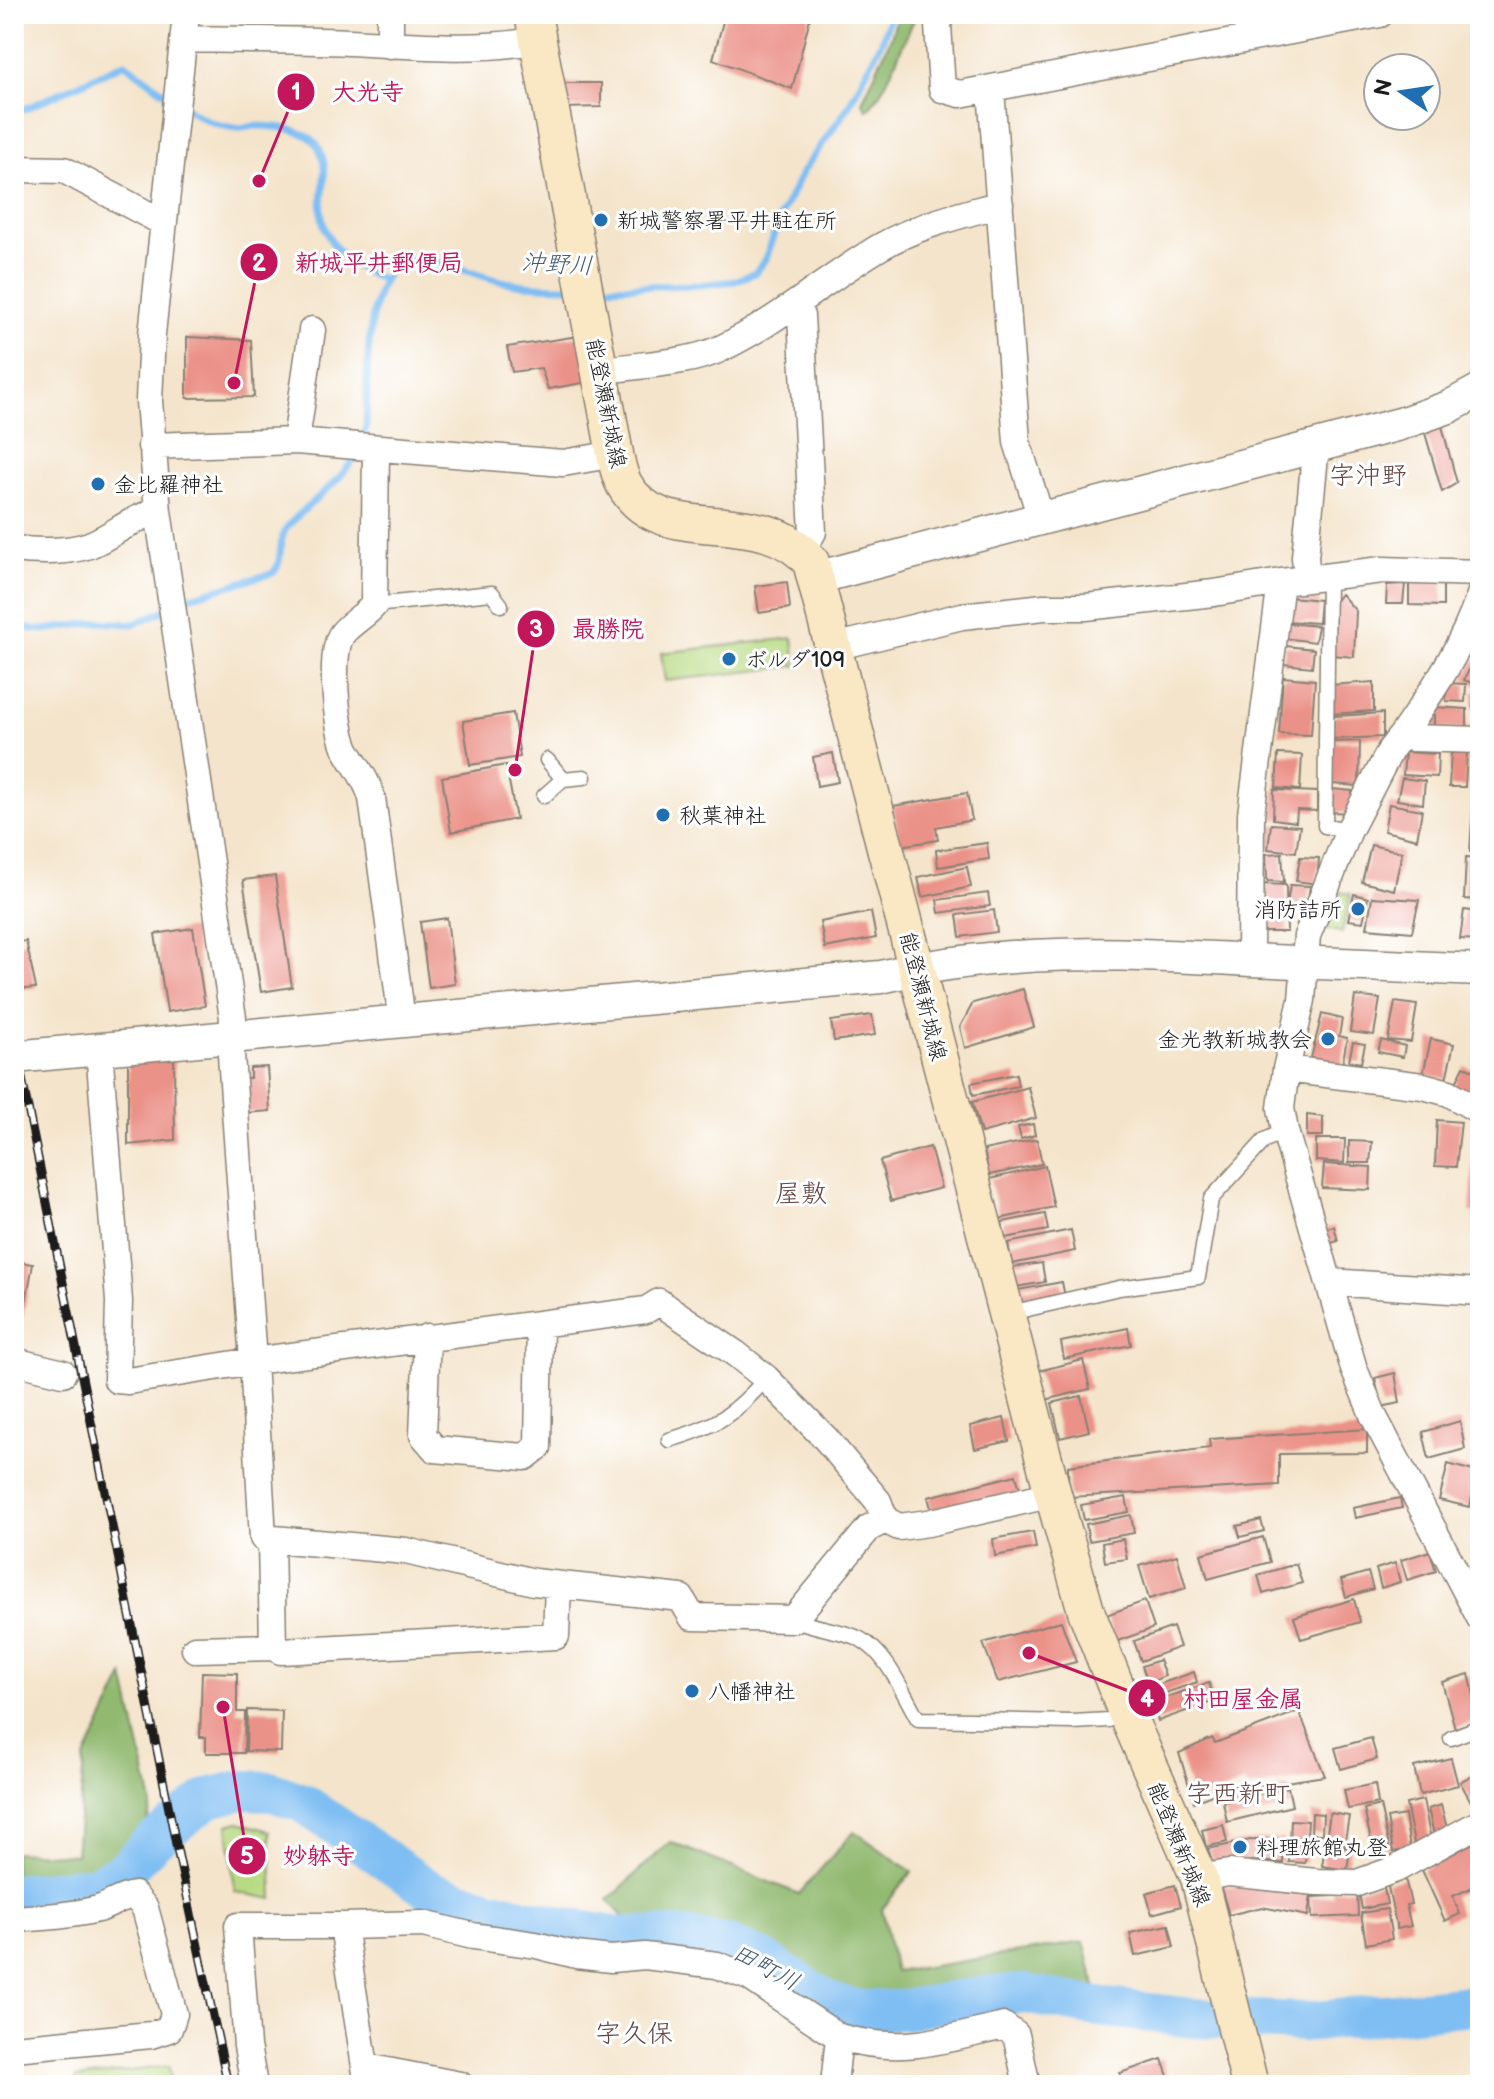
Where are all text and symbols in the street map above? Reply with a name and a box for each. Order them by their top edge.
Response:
north arrow [1362,52,1442,132]
callout: 大光寺 [276,68,420,116]
text: N [1369,77,1399,99]
text: 1 [291,78,301,107]
text: 大光寺 [332,78,404,107]
place label: 新城警察署平井駐在所 [617,208,837,235]
marker: 新城警察署平井駐在所 [592,211,610,229]
callout: 新城平井郵便局 [239,238,479,286]
water label: 沖野川 [520,248,594,281]
text: 2 [252,249,267,278]
text: 新城平井郵便局 [295,249,463,278]
street label: 能登瀬新城線 [580,336,631,471]
district label: 字沖野 [1329,461,1407,492]
place label: 金比羅神社 [114,472,224,499]
marker: 金比羅神社 [89,475,107,493]
callout: 最勝院 [516,605,660,653]
text: 3 [529,615,543,644]
text: 最勝院 [572,615,644,644]
place label: ボルダ109 [745,647,845,674]
marker: ボルダ109 [720,650,738,668]
place label: 秋葉神社 [679,803,767,830]
marker: 秋葉神社 [654,806,672,824]
place label: 消防詰所 [1254,897,1342,924]
marker: 消防詰所 [1349,900,1367,918]
street label: 能登瀬新城線 [893,929,952,1064]
place label: 金光教新城教会 [1158,1027,1312,1054]
marker: 金光教新城教会 [1319,1030,1337,1048]
district label: 屋敷 [775,1179,827,1210]
callout: 村田屋金属 [1127,1674,1319,1722]
place label: 八幡神社 [708,1679,796,1706]
marker: 八幡神社 [683,1682,701,1700]
text: 4 [1140,1685,1154,1714]
text: 村田屋金属 [1183,1685,1303,1714]
street label: 能登瀬新城線 [1141,1778,1216,1911]
district label: 字西新町 [1186,1779,1290,1810]
callout: 妙躰寺 [227,1832,371,1880]
place label: 料理旅館丸登 [1256,1835,1388,1862]
marker: 料理旅館丸登 [1231,1838,1249,1856]
text: 5 [240,1842,254,1871]
text: 妙躰寺 [283,1842,355,1871]
water label: 田町川 [727,1938,804,1997]
district label: 字久保 [595,2019,673,2050]

